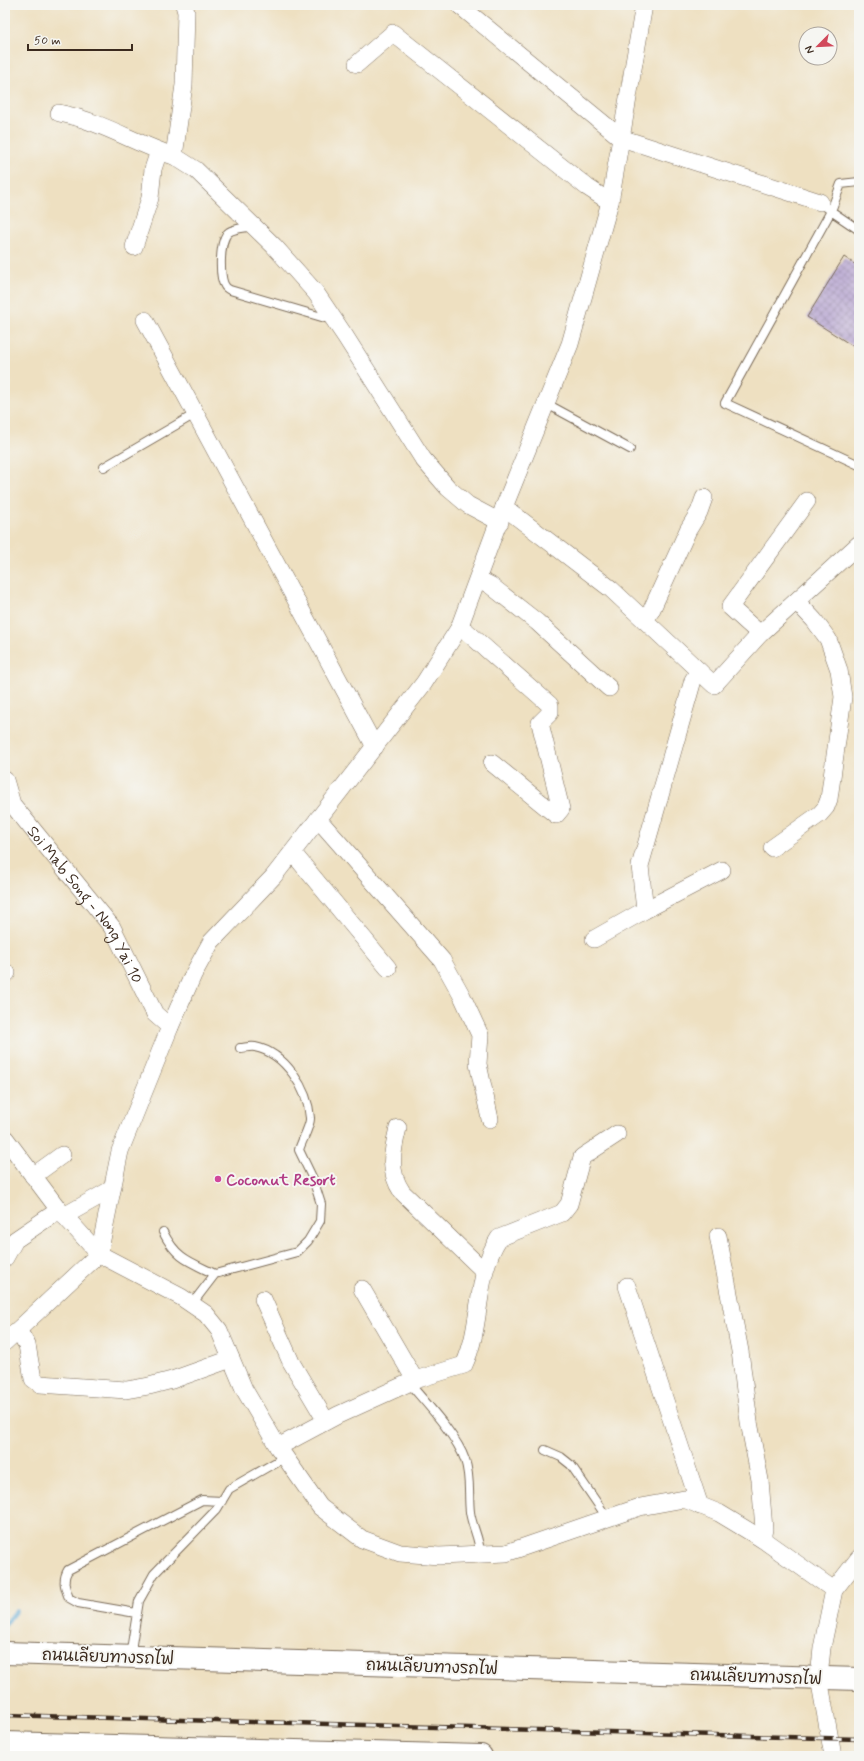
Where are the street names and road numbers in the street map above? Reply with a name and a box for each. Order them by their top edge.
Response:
street label: Soi Mab Song - Nong Yai 10 [22,822,147,987]
street label: ถนนเลียบทางรถไฟ [42,1643,174,1670]
street label: ถนนเลียบทางรถไฟ [366,1653,498,1680]
street label: ถนนเลียบทางรถไฟ [690,1663,822,1690]

